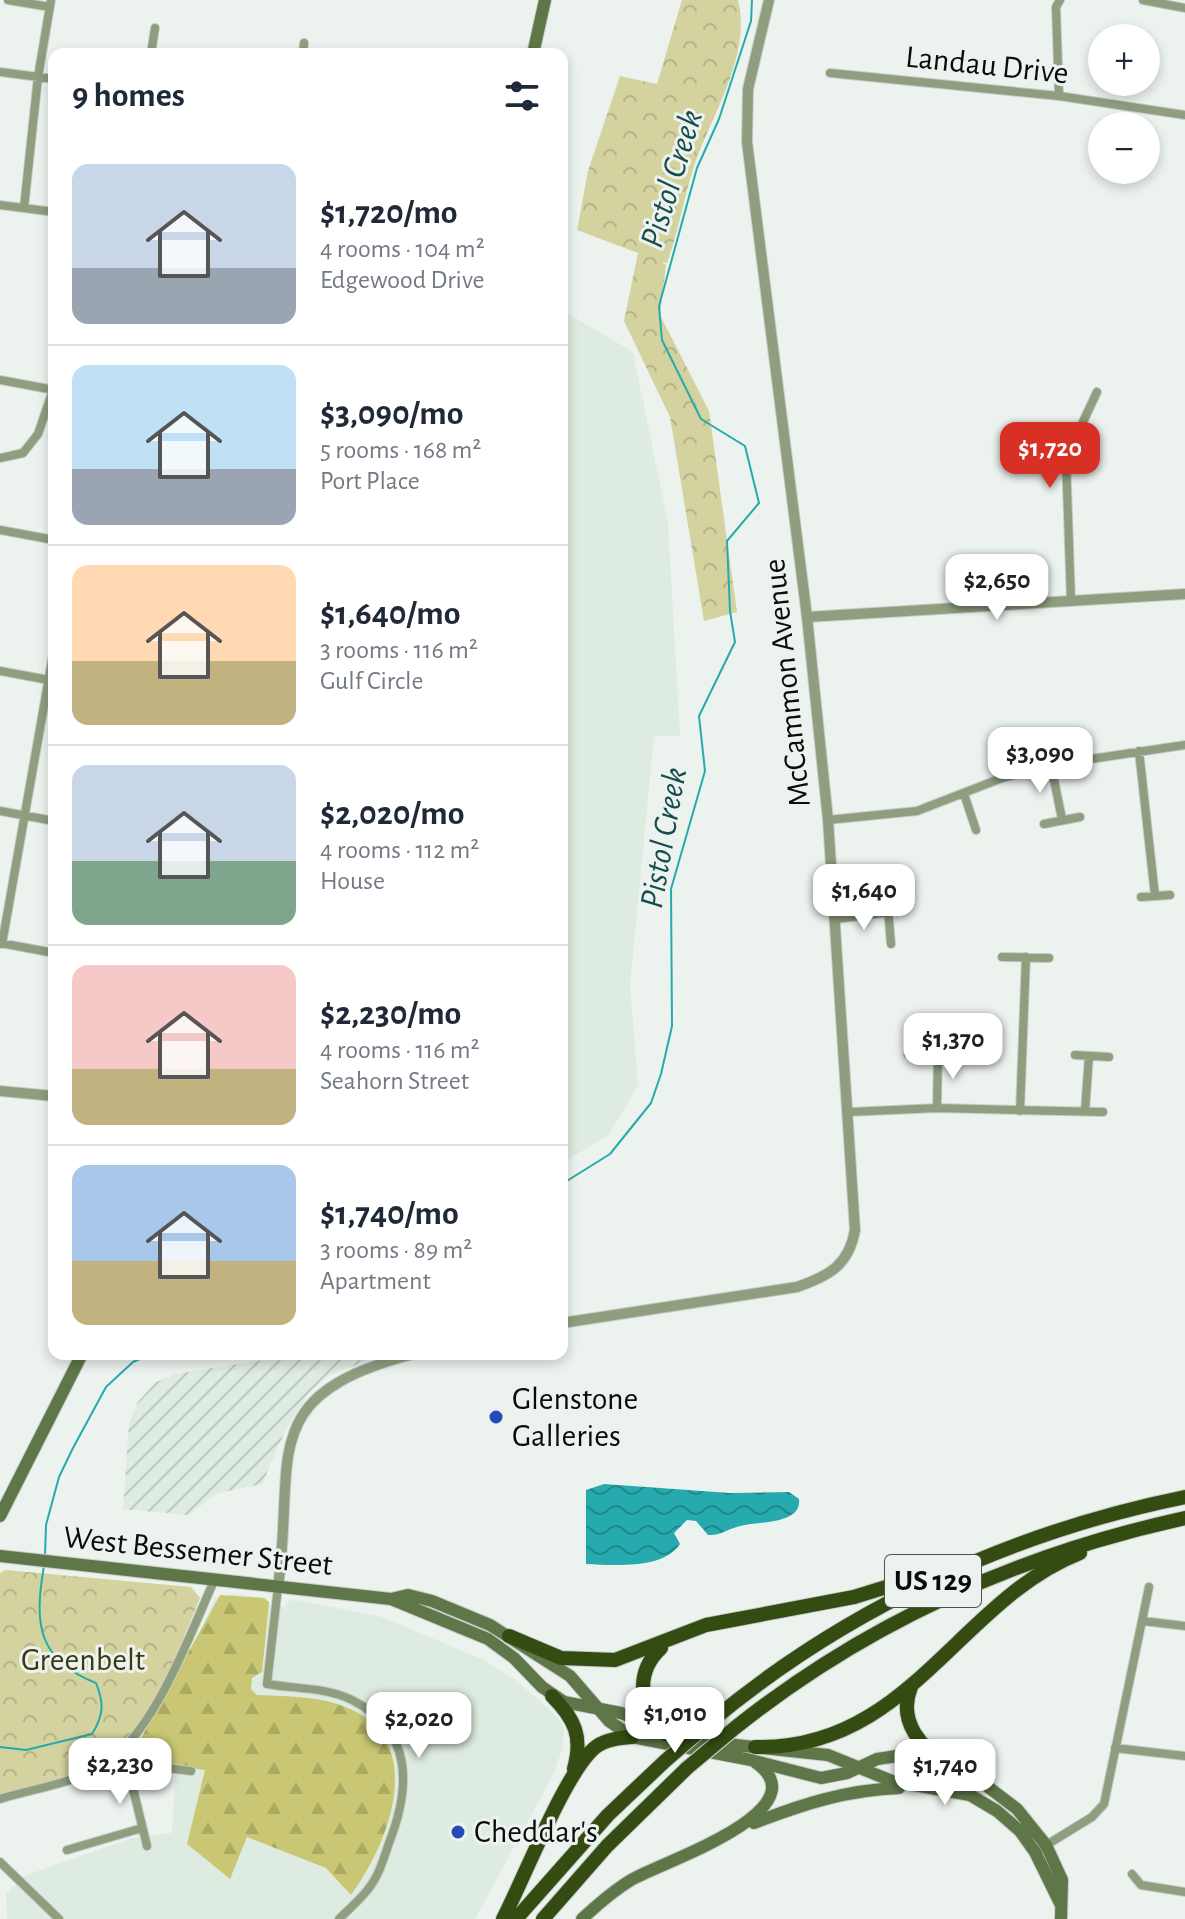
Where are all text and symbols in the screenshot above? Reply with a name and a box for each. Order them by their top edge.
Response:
map controls [1088,24,1160,184]
button: + [1088,24,1160,96]
street label: Landau Drive [904,41,1070,89]
icon: filters [500,74,544,118]
text: 9 homes [72,79,185,113]
water label: Pistol Creek [635,106,709,252]
button: − [1088,112,1160,184]
icon: home [136,196,232,292]
text: $1,720/mo [320,196,458,230]
text: 4 rooms · 104 m² [320,236,485,262]
text: Edgewood Drive [320,267,485,293]
icon: home [136,397,232,493]
text: $3,090/mo [320,397,463,431]
pin: $1,720 [985,422,1115,490]
text: $1,720 [1018,435,1082,461]
text: 5 rooms · 168 m² [320,437,481,463]
text: Port Place [320,468,420,494]
pin: $2,650 [932,554,1062,622]
street label: McCammon Avenue [758,557,816,809]
text: $2,650 [963,567,1031,593]
icon: home [136,597,232,693]
text: $1,640/mo [320,597,460,631]
text: 3 rooms · 116 m² [320,637,478,663]
text: Gulf Circle [320,668,424,694]
pin: $3,090 [975,727,1105,795]
text: $3,090 [1006,740,1074,766]
water label: Pistol Creek [635,765,693,911]
icon: home [136,797,232,893]
text: $2,020/mo [320,797,464,831]
text: 4 rooms · 112 m² [320,837,479,863]
pin: $1,640 [799,864,929,932]
text: House [320,868,385,894]
text: $1,640 [831,877,897,903]
icon: home [136,997,232,1093]
text: $2,230/mo [320,997,461,1031]
pin: $1,370 [888,1013,1018,1081]
text: $1,370 [922,1026,985,1052]
text: 4 rooms · 116 m² [320,1037,480,1063]
text: Seahorn Street [320,1068,469,1094]
icon: home [136,1197,232,1293]
text: $1,740/mo [320,1197,459,1231]
text: 3 rooms · 89 m² [320,1237,472,1263]
text: Apartment [320,1268,431,1294]
place label: Glenstone Galleries [512,1383,638,1452]
marker: Glenstone Galleries [487,1408,505,1426]
street label: West Bessemer Street [62,1521,334,1581]
road number: US 129 [885,1555,981,1607]
park label: Greenbelt [21,1644,145,1676]
pin: $1,010 [610,1687,740,1755]
pin: $2,020 [354,1692,484,1760]
text: $1,010 [643,1700,707,1726]
text: $2,020 [384,1705,454,1731]
pin: $2,230 [55,1738,185,1806]
pin: $1,740 [880,1739,1010,1807]
text: $2,230 [87,1751,153,1777]
text: $1,740 [913,1752,977,1778]
place label: Cheddar's [474,1816,598,1848]
marker: Cheddar's [449,1823,467,1841]

